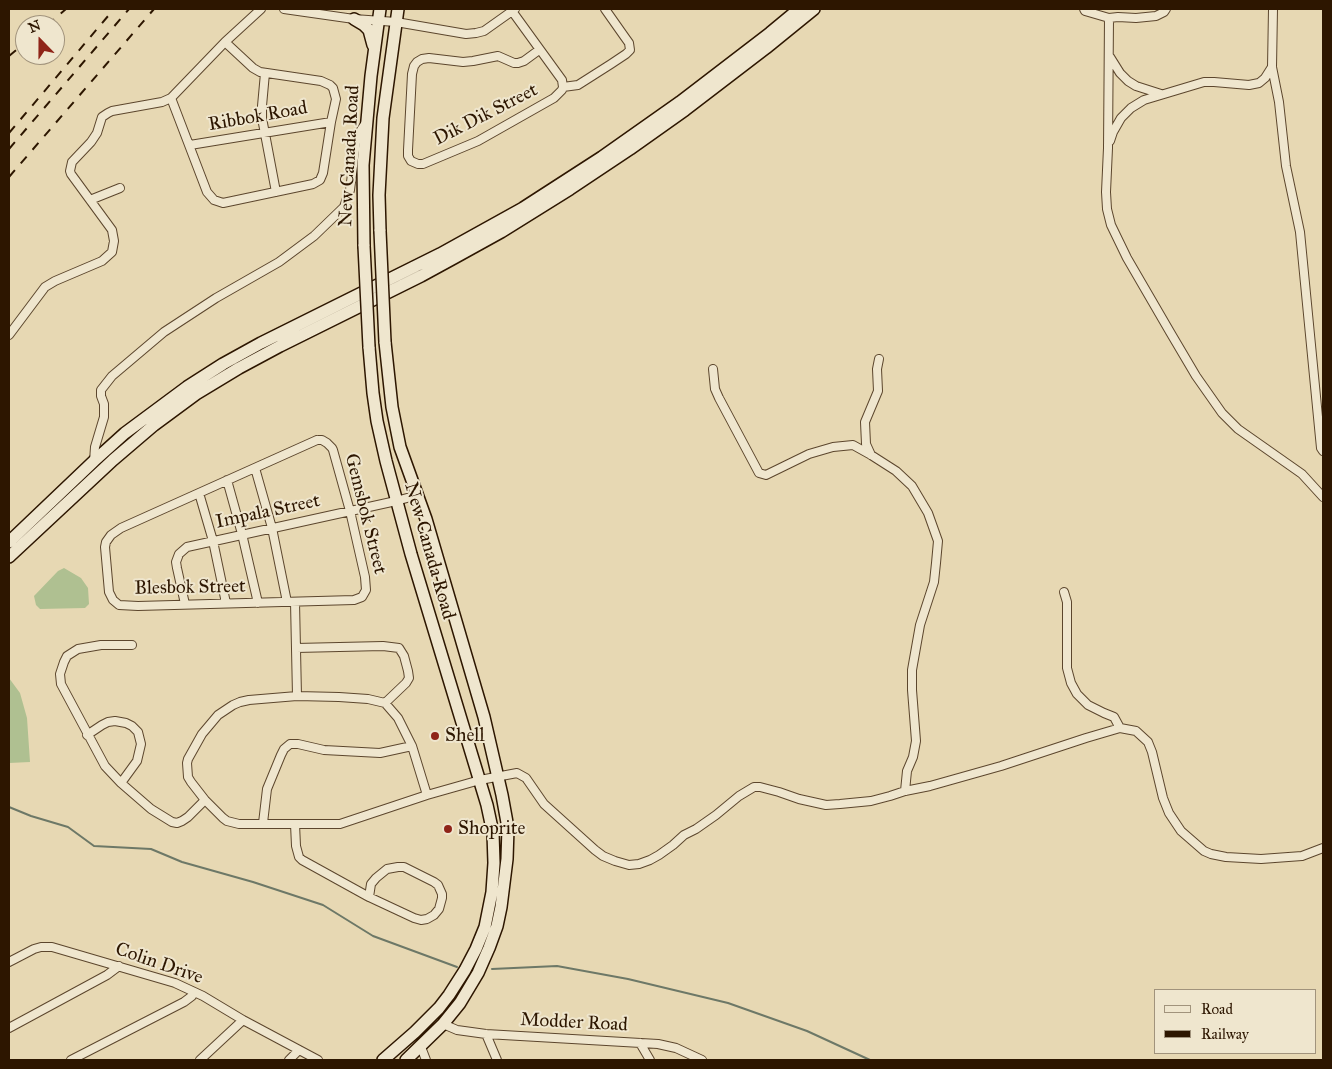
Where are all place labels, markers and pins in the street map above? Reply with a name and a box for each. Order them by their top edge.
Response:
place label: Shell [445,725,485,747]
marker: Shell [429,730,441,742]
place label: Shoprite [458,818,525,840]
marker: Shoprite [442,823,454,835]

